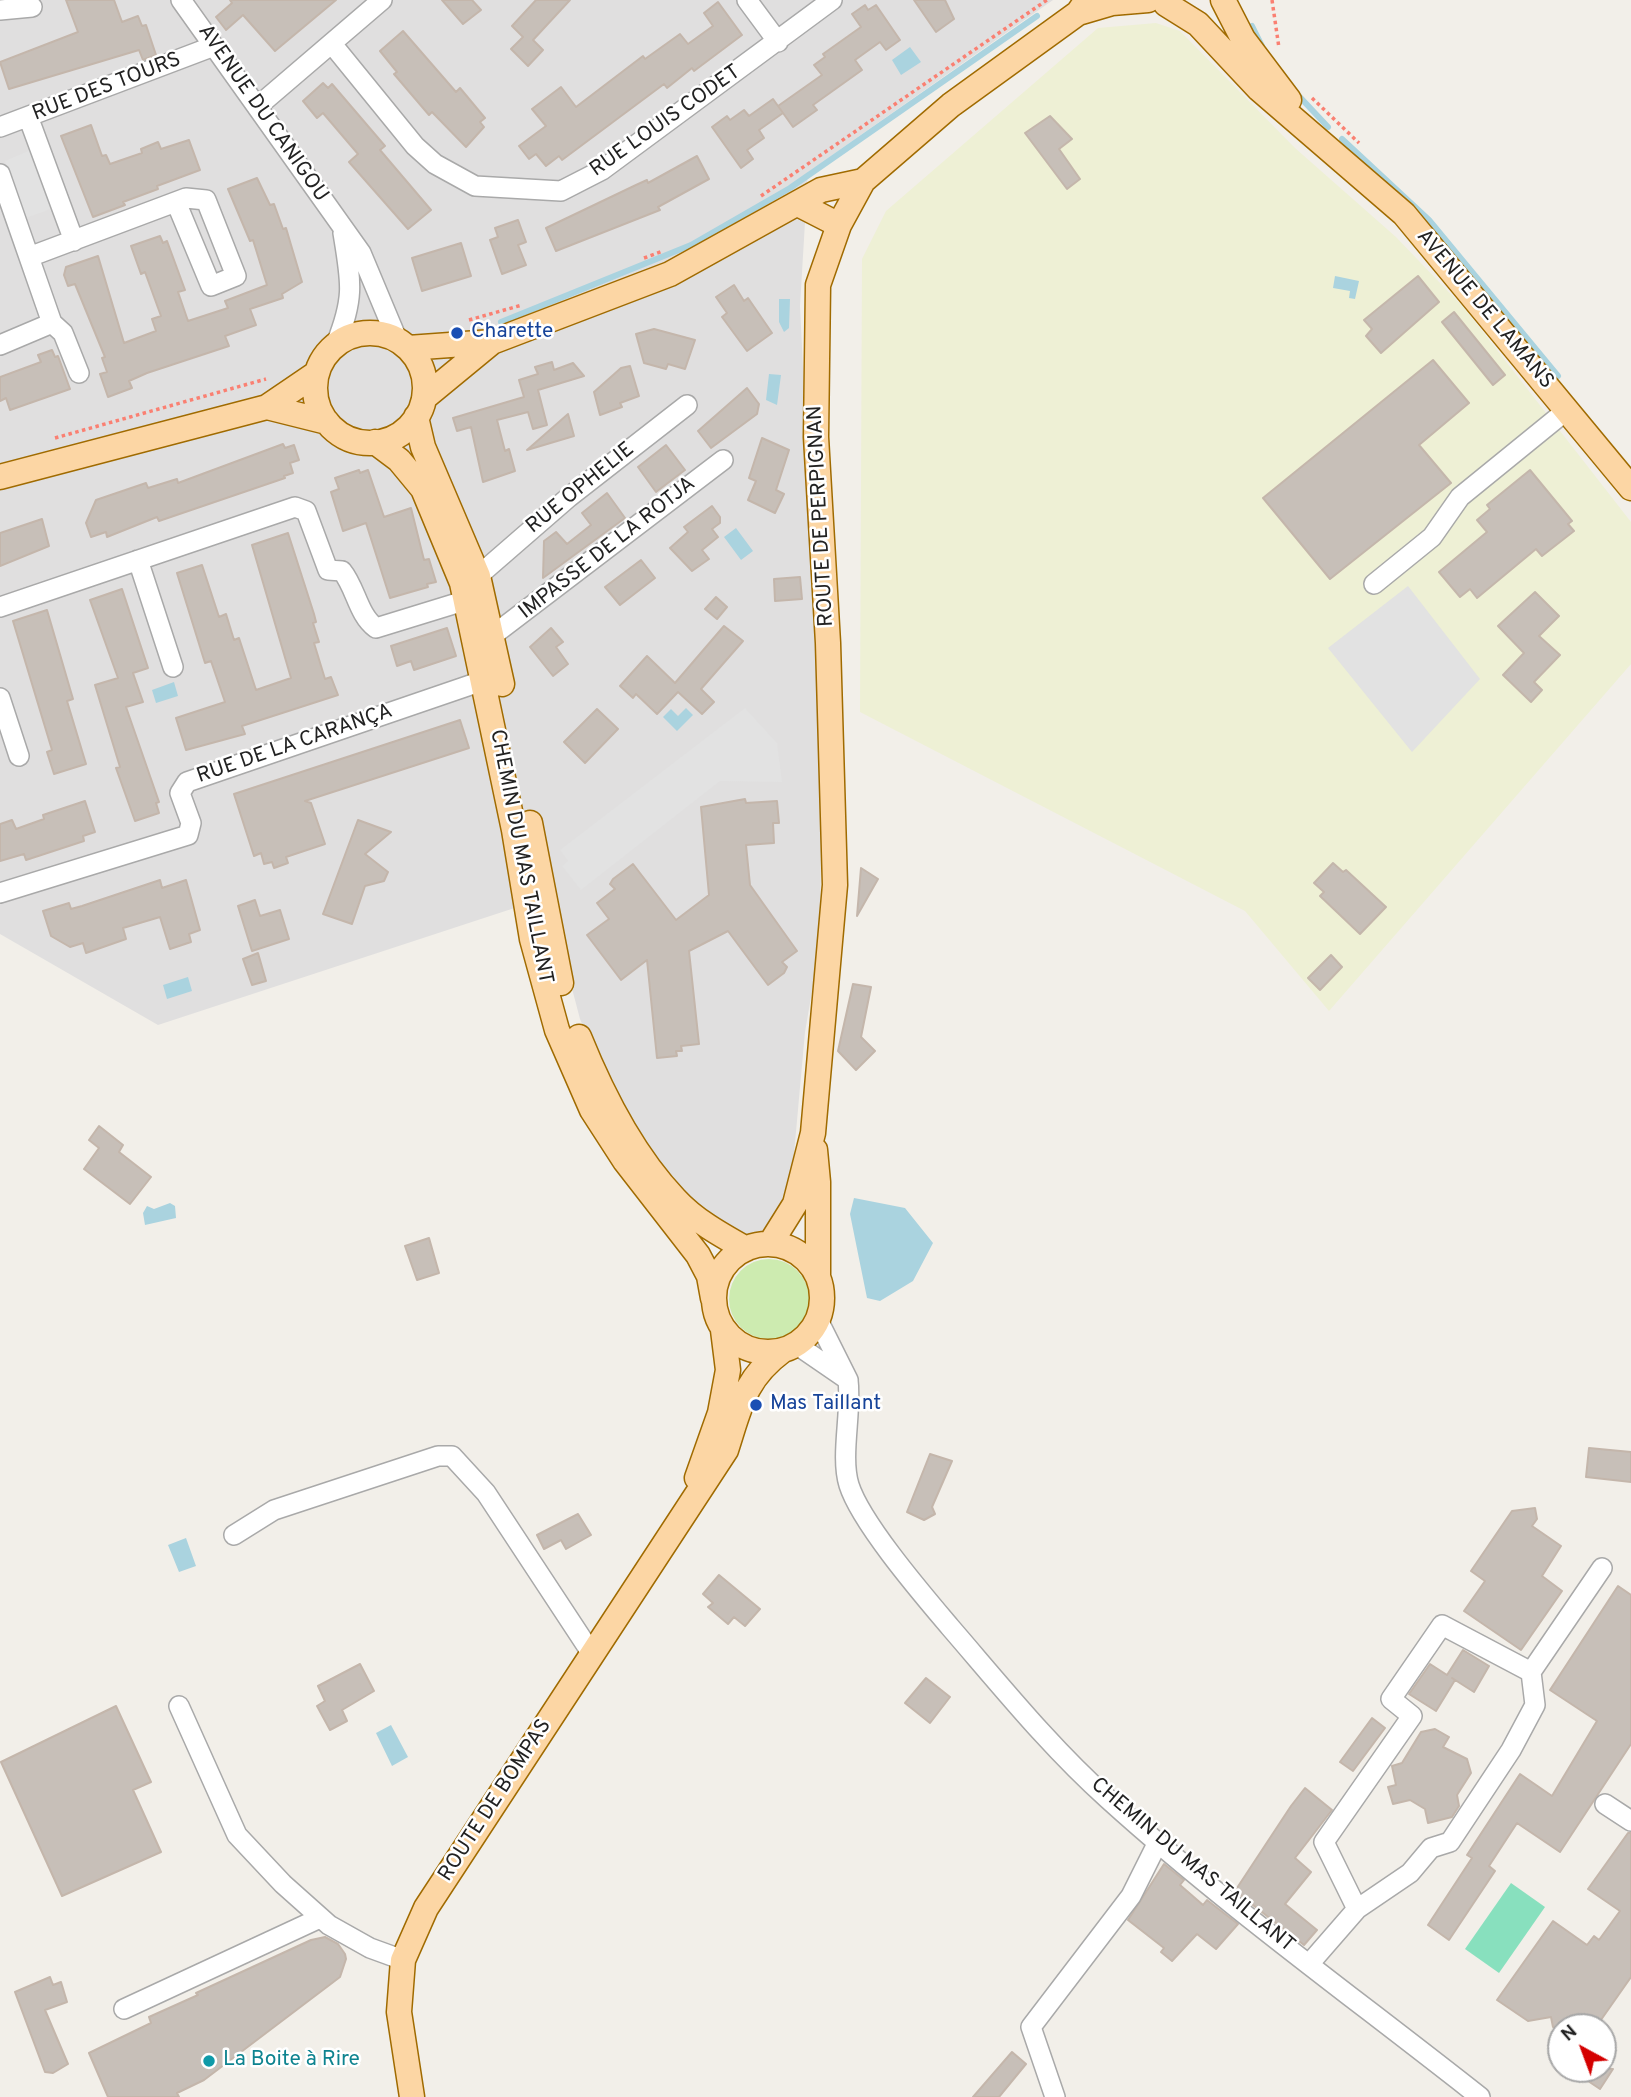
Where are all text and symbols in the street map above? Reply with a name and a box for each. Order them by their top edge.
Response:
street label: AVENUE DU CANIGOU [191,20,333,208]
street label: RUE DES TOURS [29,48,185,128]
street label: RUE LOUIS CODET [586,61,746,183]
street label: AVENUE DE LAMANS [1410,225,1558,395]
place label: Charette [471,320,553,346]
marker: Charette [449,325,465,341]
street label: ROUTE DE PERPIGNAN [804,405,840,627]
street label: RUE OPHELIE [522,438,640,540]
street label: IMPASSE DE LA ROTJA [515,472,701,626]
street label: RUE DE LA CARANÇA [194,700,396,790]
street label: CHEMIN DU MAS TAILLANT [483,728,557,986]
place label: Mas Taillant [770,1392,881,1418]
marker: Mas Taillant [748,1397,764,1413]
street label: ROUTE DE BOMPAS [434,1715,558,1887]
street label: CHEMIN DU MAS TAILLANT [1085,1773,1299,1959]
north arrow [1547,2013,1617,2083]
text: N [1557,2020,1583,2047]
place label: La Boite à Rire [223,2048,360,2074]
marker: La Boite à Rire [201,2053,217,2069]

